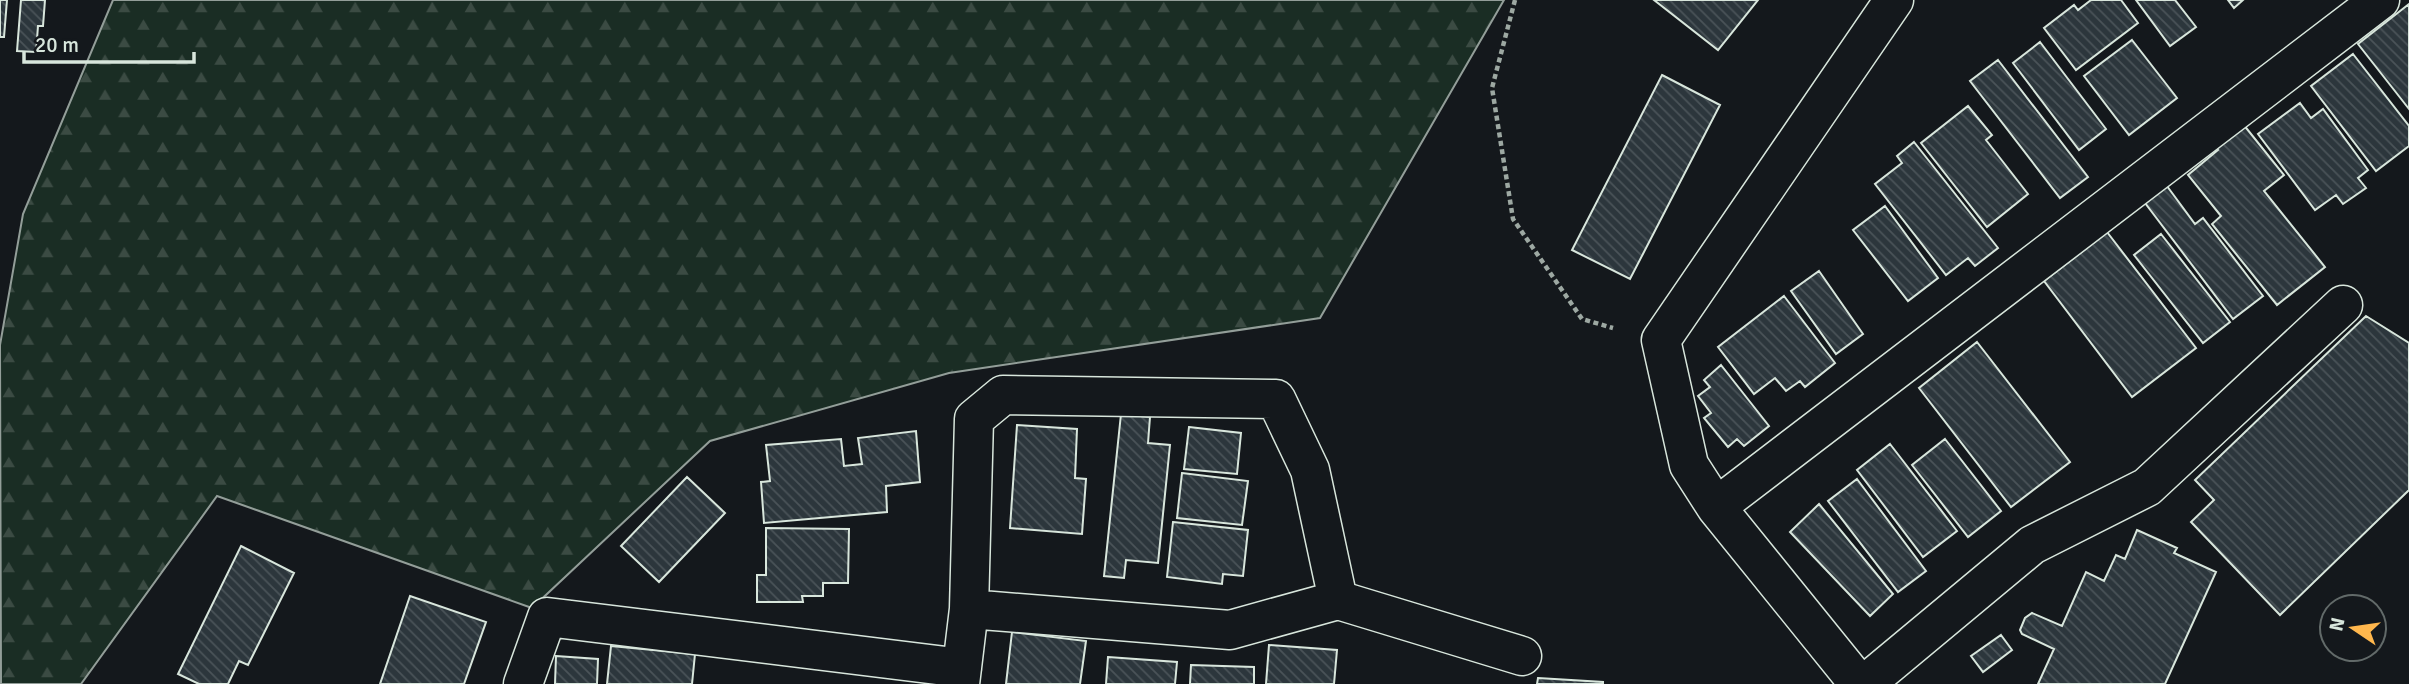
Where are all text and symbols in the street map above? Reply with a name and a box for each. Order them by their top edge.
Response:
scale bar [24,21,194,65]
text: 20 m [35,32,79,58]
north arrow [2318,593,2388,663]
text: N [2324,615,2351,634]

